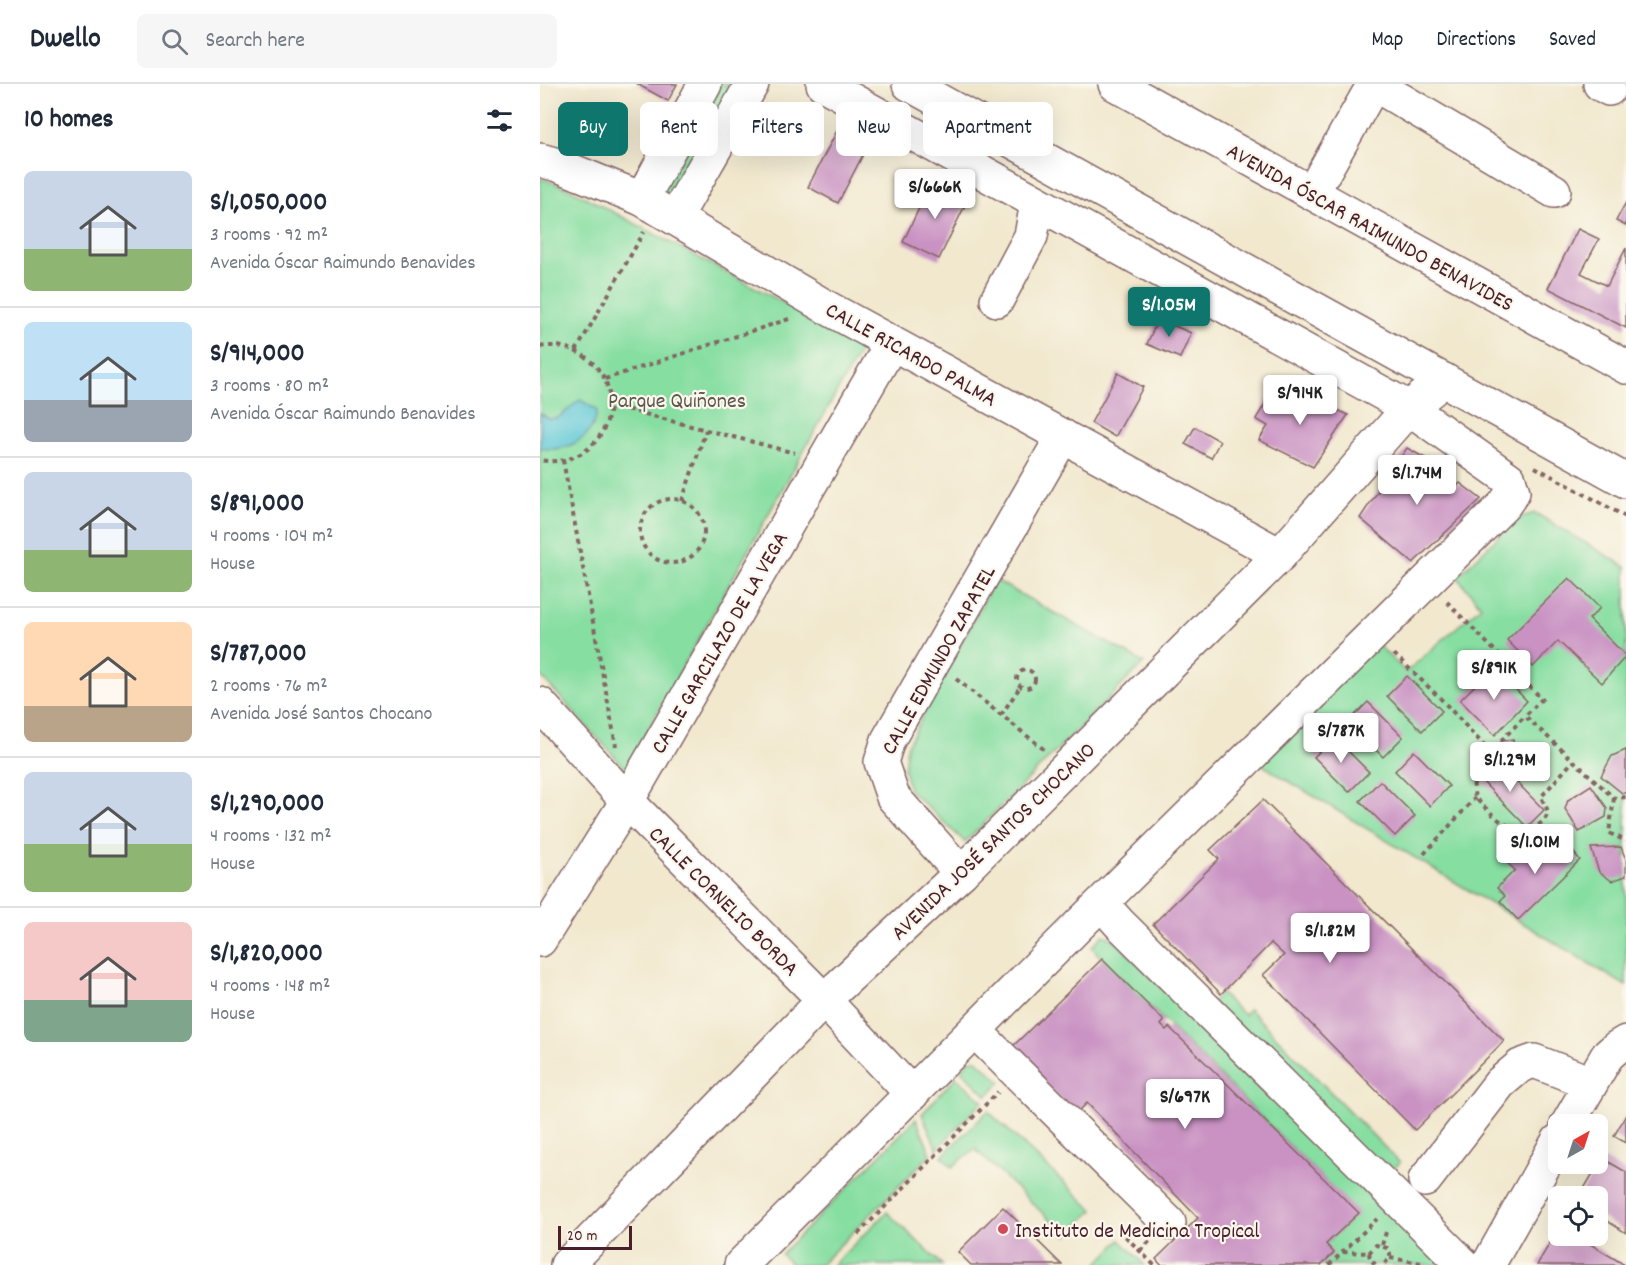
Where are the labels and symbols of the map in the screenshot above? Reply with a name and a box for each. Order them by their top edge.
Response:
street label: AVENIDA ÓSCAR RAIMUNDO BENAVIDES [1220,137,1518,321]
pin: S/666K [886,169,984,220]
pin: S/1.05M [1114,287,1224,338]
street label: CALLE RICARDO PALMA [819,296,1002,416]
pin: S/914K [1251,375,1349,426]
park label: Parque Quiñones [608,387,746,418]
pin: S/1.74M [1362,455,1472,506]
street label: CALLE GARCILAZO DE LA VEGA [645,527,797,761]
street label: CALLE EDMUNDO ZAPATEL [875,560,1005,761]
pin: S/891K [1445,650,1543,701]
pin: S/787K [1292,713,1390,764]
street label: AVENIDA JOSÉ SANTOS CHOCANO [885,736,1104,949]
pin: S/1.29M [1455,742,1565,793]
street label: CALLE CORNELIO BORDA [640,820,805,985]
pin: S/1.01M [1480,824,1590,875]
pin: S/1.82M [1275,913,1385,964]
pin: S/697K [1136,1079,1234,1130]
north arrow [1548,1114,1608,1174]
place label: Instituto de Medicina Tropical [1015,1217,1260,1248]
marker: Instituto de Medicina Tropical [996,1222,1010,1236]
scale bar [558,1223,632,1250]

